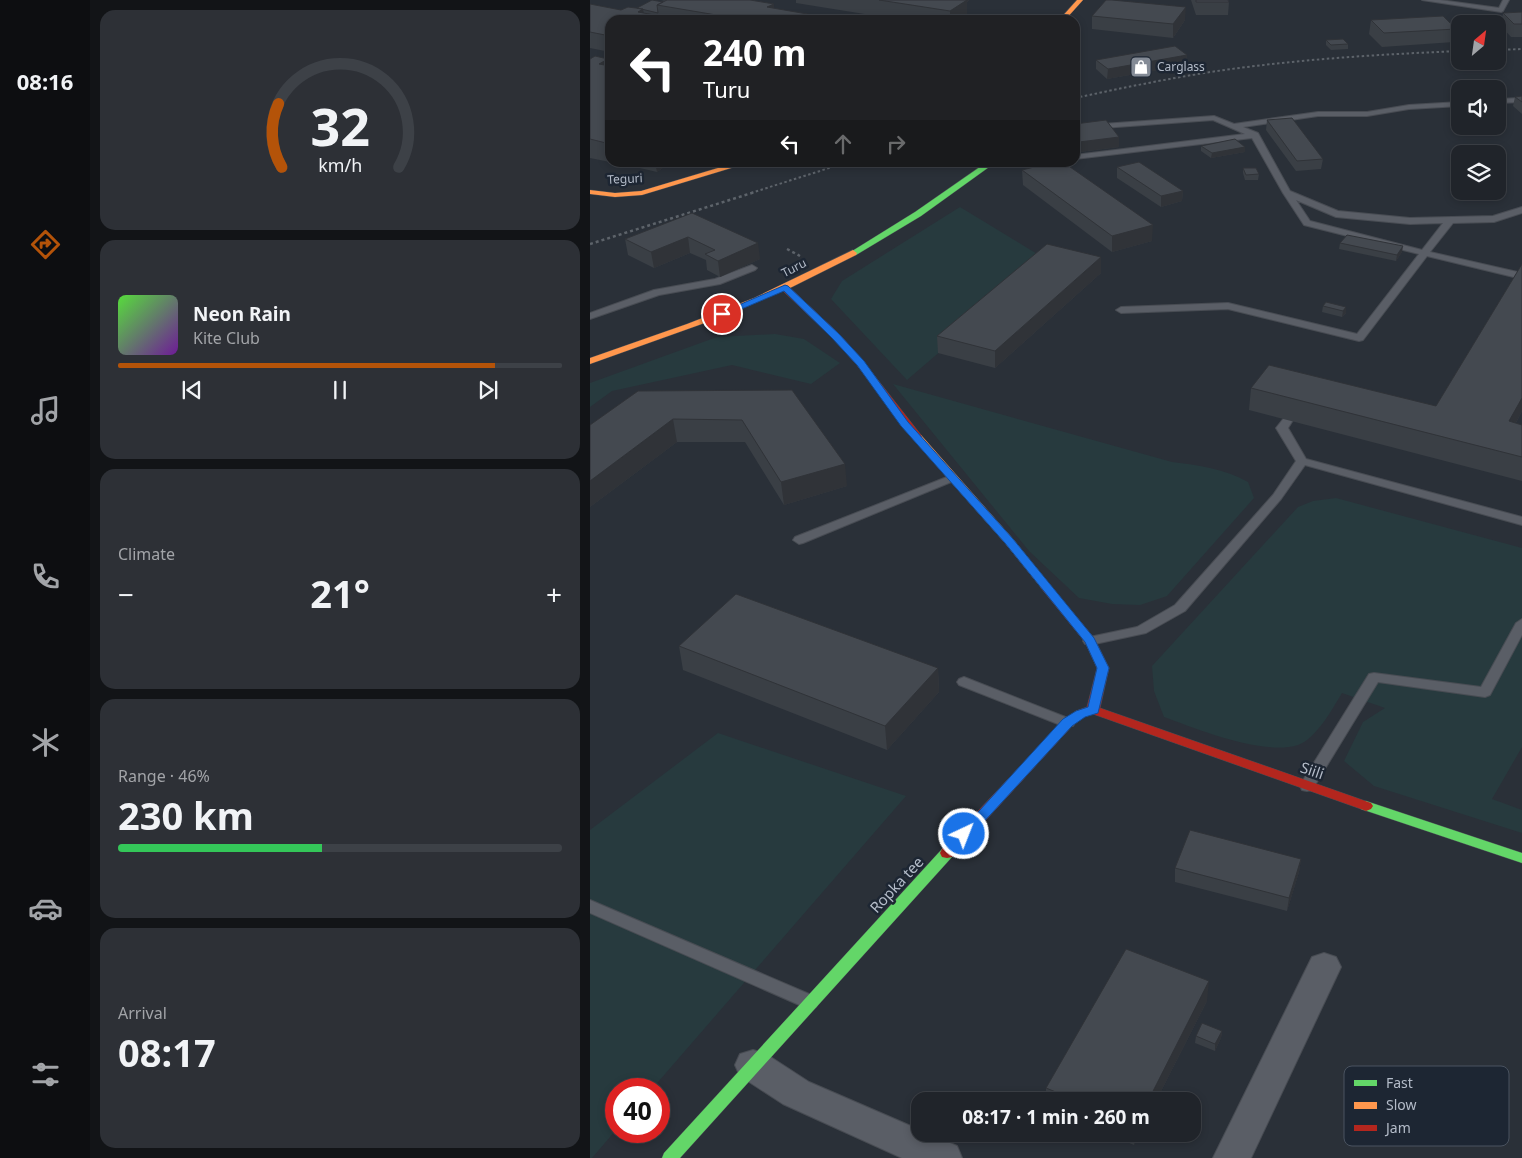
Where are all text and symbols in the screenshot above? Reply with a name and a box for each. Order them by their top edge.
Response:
north arrow [1451,15,1506,70]
map controls [1451,15,1506,200]
text: 240 m [703,29,806,76]
icon: left [620,35,685,100]
shop icon: Carglass [1129,55,1153,79]
place label: Carglass [1157,58,1205,75]
text: 08:16 [17,66,73,96]
text: Turu [703,74,750,104]
button: sound [1451,80,1506,135]
text: 32 [310,90,370,161]
icon: left [776,130,804,158]
icon: ahead [829,130,857,158]
icon: right [882,130,910,158]
button: layers [1451,145,1506,200]
text: km/h [318,153,362,177]
street label: Teguri [607,169,643,188]
icon: directions [28,227,63,262]
street label: Turu [778,254,809,281]
pin [701,293,743,335]
icon: arrive [708,300,736,328]
text: Neon Rain [193,301,291,327]
text: Kite Club [193,327,260,349]
icon: previous [178,376,206,404]
icon: pause [326,376,354,404]
icon: next [474,376,502,404]
icon: music [28,393,63,428]
text: Climate [118,543,175,565]
icon: phone [28,559,63,594]
text: 21° [310,567,370,619]
text: − [118,575,134,613]
text: + [546,575,562,613]
icon: climate [28,725,63,760]
street label: Siili [1298,757,1327,783]
text: Range · 46% [118,765,210,787]
text: 230 km [118,789,254,841]
position arrow [937,807,989,859]
street label: Ropka tee [865,852,928,917]
icon: car [28,891,63,926]
text: Arrival [118,1002,167,1024]
text: 08:17 [118,1026,216,1078]
icon: filters [28,1057,63,1092]
legend [1344,1066,1509,1146]
text: Fast [1386,1073,1413,1092]
speed limit sign: 40 [605,1078,670,1143]
text: Slow [1386,1095,1417,1114]
text: 08:17 · 1 min · 260 m [962,1104,1150,1130]
text: Jam [1384,1118,1411,1137]

